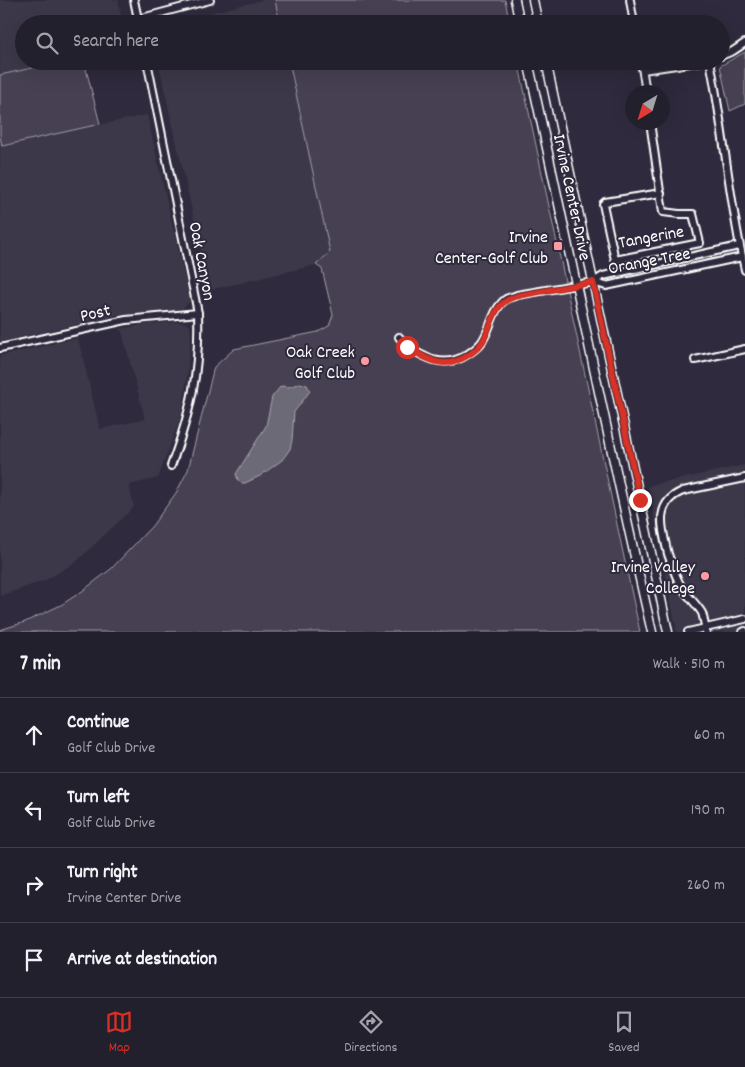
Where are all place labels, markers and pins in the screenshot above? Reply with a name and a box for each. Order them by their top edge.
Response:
place label: Irvine Center-Golf Club [435,226,548,272]
marker: Irvine Center-Golf Club [552,240,564,252]
place label: Oak Creek Golf Club [286,341,355,387]
marker: Oak Creek Golf Club [359,355,371,367]
place label: Irvine Valley College [611,556,696,602]
marker: Irvine Valley College [699,570,711,582]

